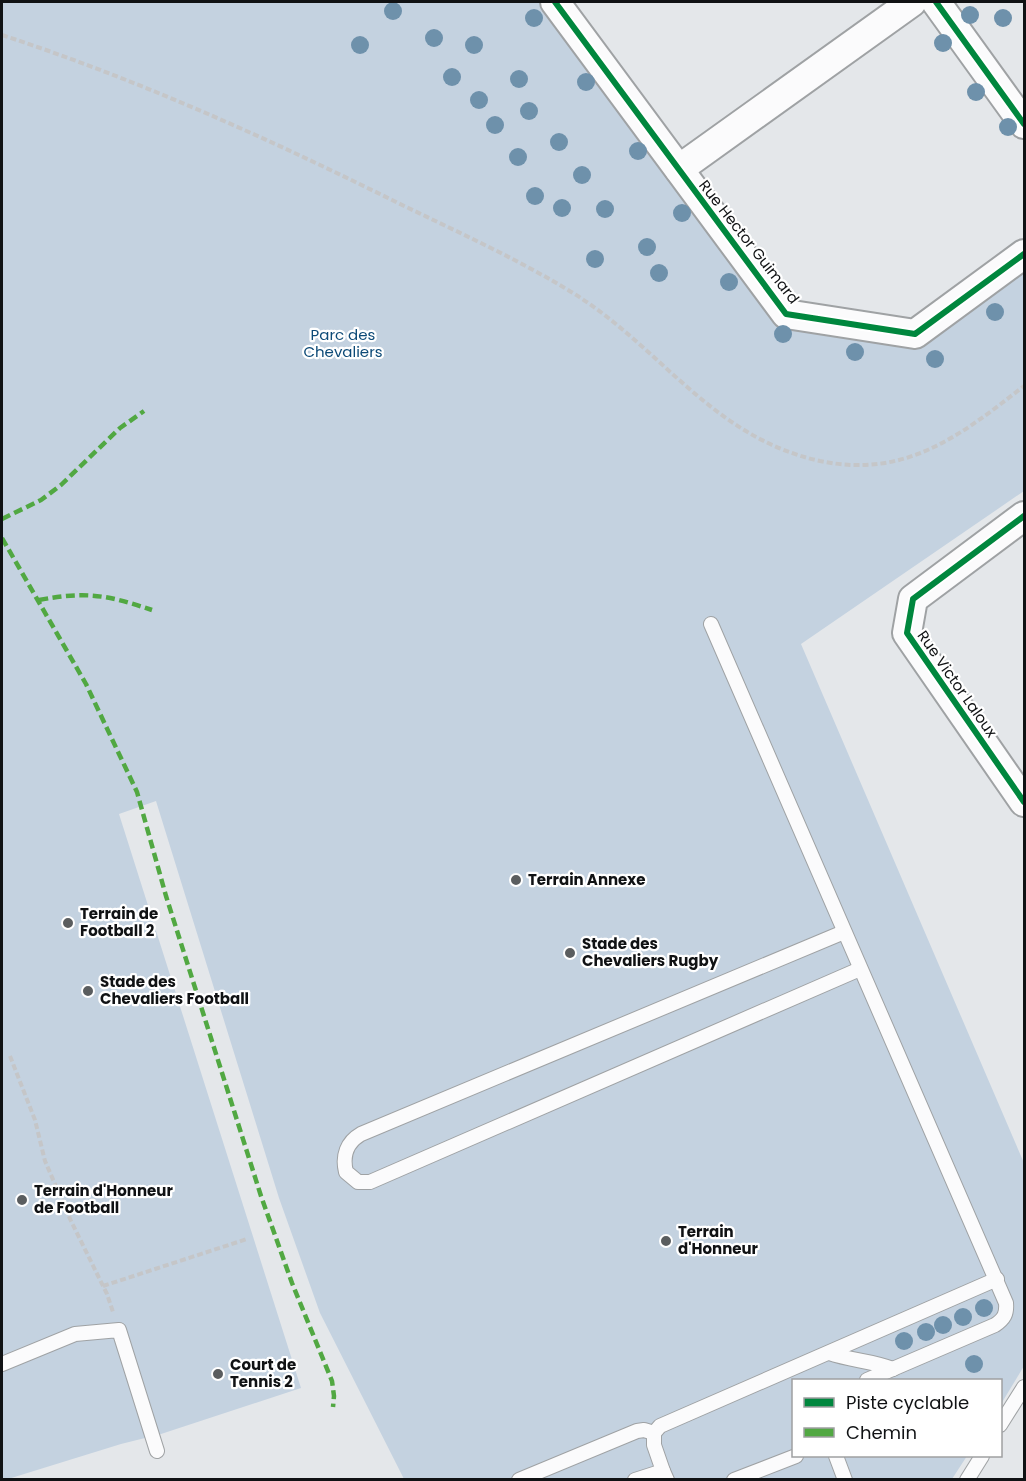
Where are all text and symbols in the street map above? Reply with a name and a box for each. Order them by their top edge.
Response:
street label: Rue Hector Guimard [694,175,804,308]
park label: Parc des Chevaliers [303,324,383,362]
street label: Rue Victor Laloux [913,626,1002,741]
place label: Terrain Annexe [528,869,645,890]
marker: Terrain Annexe [509,873,523,887]
place label: Terrain de Football 2 [80,903,158,941]
marker: Terrain de Football 2 [61,916,75,930]
place label: Stade des Chevaliers Rugby [582,933,719,971]
marker: Stade des Chevaliers Rugby [563,946,577,960]
place label: Stade des Chevaliers Football [100,971,249,1009]
marker: Stade des Chevaliers Football [81,984,95,998]
place label: Terrain d'Honneur de Football [34,1180,173,1218]
marker: Terrain d'Honneur de Football [15,1193,29,1207]
place label: Terrain d'Honneur [678,1221,759,1259]
marker: Terrain d'Honneur [659,1234,673,1248]
place label: Court de Tennis 2 [230,1354,296,1392]
marker: Court de Tennis 2 [211,1367,225,1381]
legend [792,1379,1002,1457]
text: Piste cyclable [846,1390,969,1415]
text: Chemin [846,1420,917,1445]

